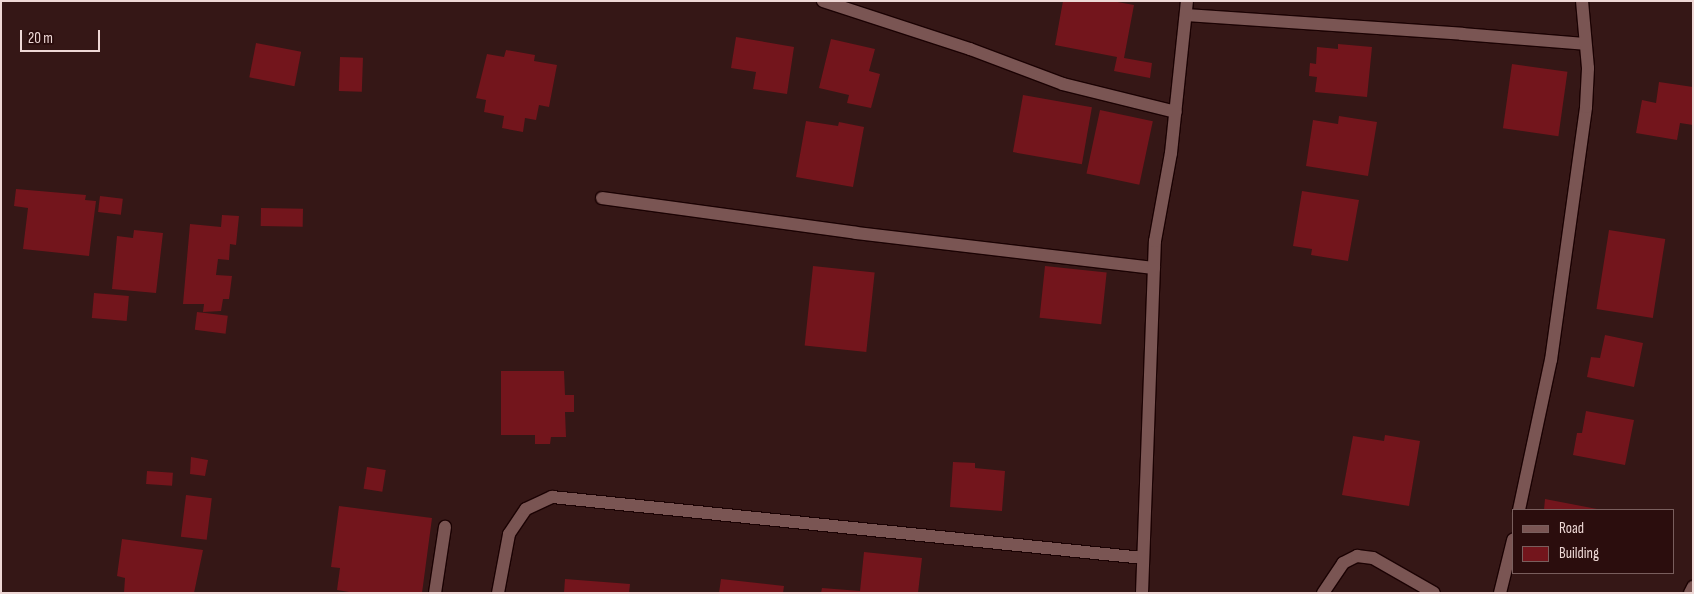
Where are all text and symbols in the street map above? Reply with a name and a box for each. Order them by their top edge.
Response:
scale bar [22,20,102,52]
text: 20 m [28,29,53,48]
legend [1512,509,1674,574]
text: Road [1559,519,1584,538]
text: Building [1559,544,1599,563]

